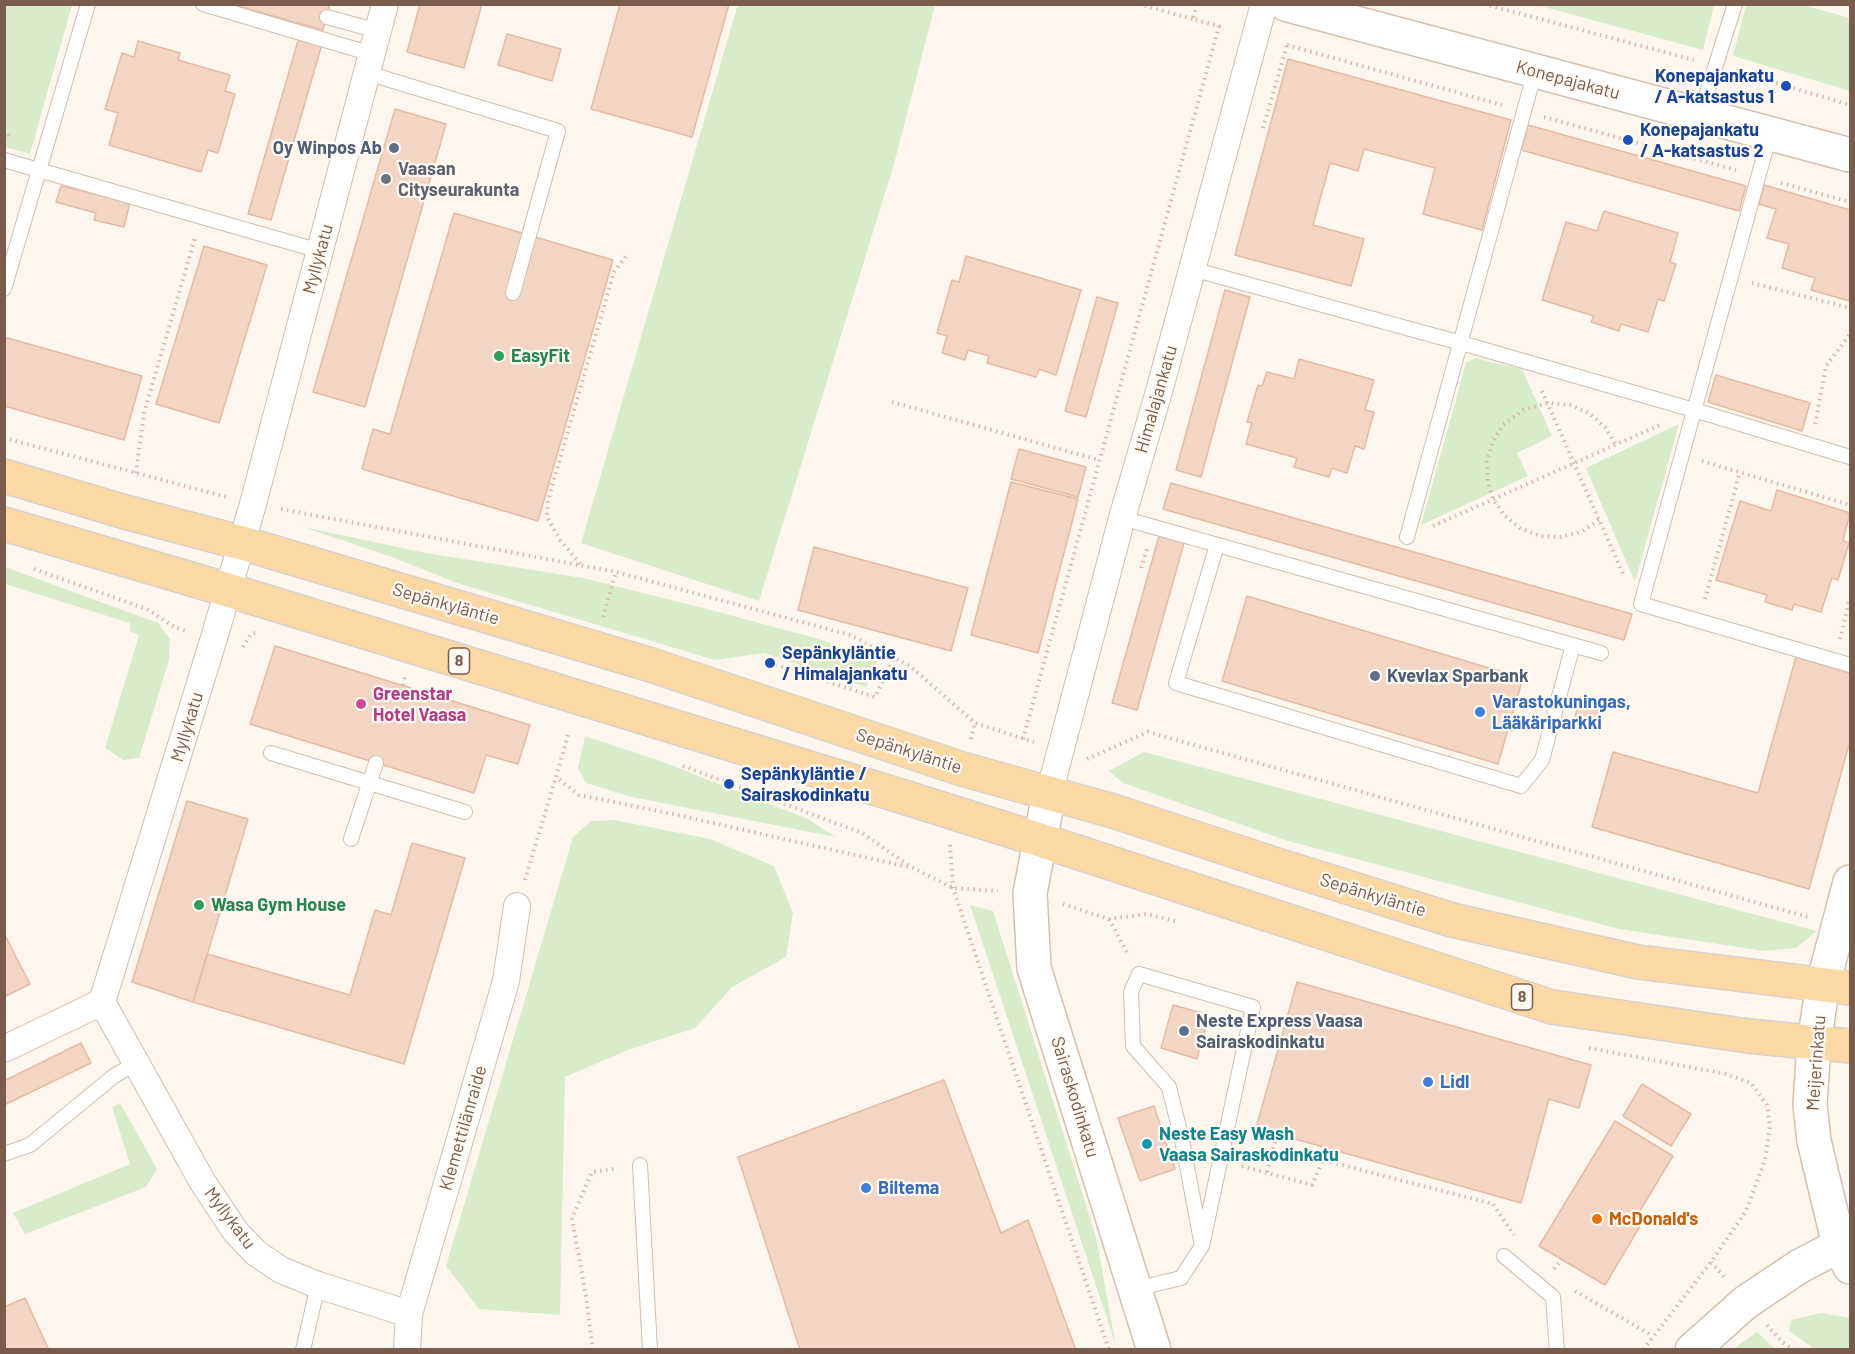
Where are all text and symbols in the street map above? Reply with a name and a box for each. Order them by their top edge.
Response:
street label: Konepajakatu [1514,56,1622,104]
place label: Konepajankatu / A-katsastus 1 [1654,65,1774,107]
marker: Konepajankatu / A-katsastus 1 [1779,79,1793,93]
place label: Konepajankatu / A-katsastus 2 [1640,119,1764,162]
marker: Konepajankatu / A-katsastus 2 [1621,133,1635,147]
place label: Oy Winpos Ab [273,137,382,159]
marker: Oy Winpos Ab [387,141,401,155]
place label: Vaasan Cityseurakunta [398,158,519,201]
marker: Vaasan Cityseurakunta [379,172,393,186]
street label: Myllykatu [298,221,338,297]
street label: Himalajankatu [1130,343,1182,455]
place label: EasyFit [511,345,570,367]
marker: EasyFit [492,349,506,363]
street label: Sepänkyläntie [390,578,502,630]
place label: Sepänkyläntie / Himalajankatu [782,642,907,684]
road number: 8 [448,648,470,674]
marker: Sepänkyläntie / Himalajankatu [763,656,777,670]
place label: Kvevlax Sparbank [1387,665,1528,687]
marker: Kvevlax Sparbank [1368,669,1382,683]
place label: Greenstar Hotel Vaasa [373,683,466,726]
street label: Myllykatu [166,689,208,765]
place label: Varastokuningas, Lääkäriparkki [1492,691,1631,734]
marker: Greenstar Hotel Vaasa [354,697,368,711]
marker: Varastokuningas, Lääkäriparkki [1473,705,1487,719]
street label: Sepänkyläntie [853,724,965,778]
place label: Sepänkyläntie / Sairaskodinkatu [741,763,870,806]
marker: Sepänkyläntie / Sairaskodinkatu [722,777,736,791]
street label: Sepänkyläntie [1317,869,1429,921]
place label: Wasa Gym House [211,894,346,916]
marker: Wasa Gym House [192,898,206,912]
road number: 8 [1512,984,1532,1010]
place label: Neste Express Vaasa Sairaskodinkatu [1196,1010,1363,1052]
street label: Meijerinkatu [1802,1014,1830,1112]
marker: Neste Express Vaasa Sairaskodinkatu [1177,1024,1191,1038]
street label: Sairaskodinkatu [1046,1034,1104,1160]
street label: Klemettilänraide [435,1063,491,1193]
place label: Lidl [1440,1071,1469,1093]
marker: Lidl [1421,1075,1435,1089]
place label: Neste Easy Wash Vaasa Sairaskodinkatu [1159,1123,1339,1166]
marker: Neste Easy Wash Vaasa Sairaskodinkatu [1140,1137,1154,1151]
place label: Biltema [878,1177,939,1199]
marker: Biltema [859,1181,873,1195]
street label: Myllykatu [200,1183,260,1253]
place label: McDonald's [1609,1208,1698,1230]
marker: McDonald's [1590,1212,1604,1226]

